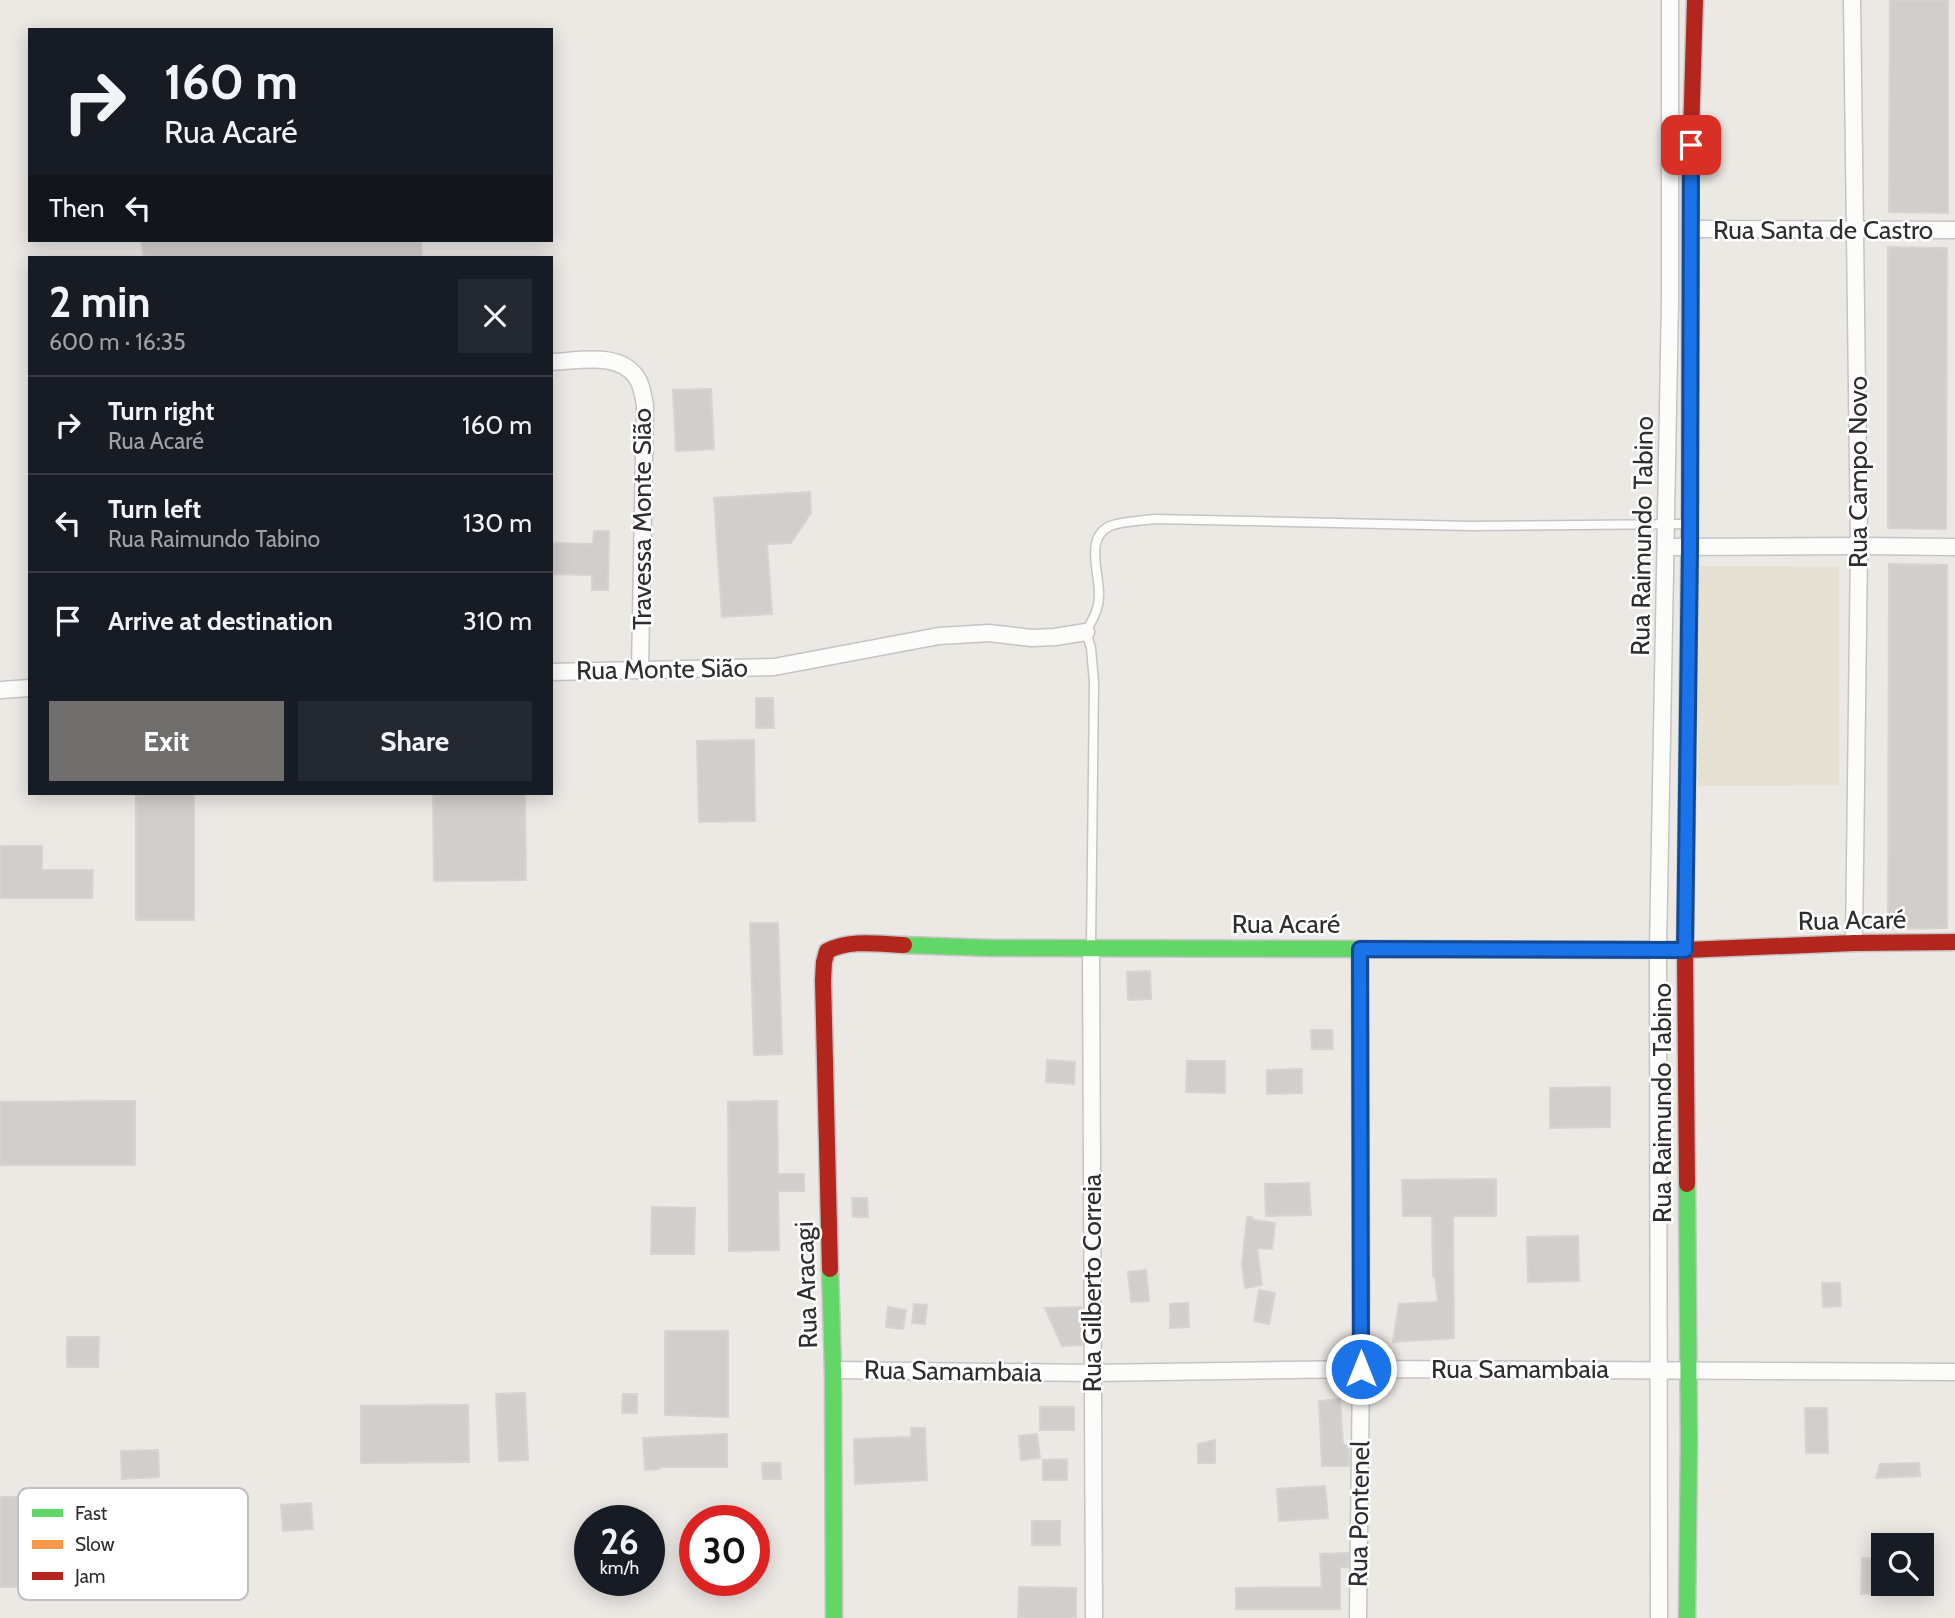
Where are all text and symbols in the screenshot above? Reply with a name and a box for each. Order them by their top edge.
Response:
text: 160 m [164,52,298,111]
icon: right [49,56,140,147]
text: Rua Acaré [164,112,298,151]
pin [1661,115,1721,175]
icon: arrive [1672,126,1710,164]
icon: left [119,189,157,227]
text: Then [49,192,105,224]
street label: Rua Santa de Castro [1713,214,1933,246]
text: 2 min [49,276,150,328]
button: close [458,279,532,353]
text: 600 m · 16:35 [49,328,186,356]
street label: Rua Campo Novo [1842,376,1874,568]
text: Turn right [108,395,214,427]
icon: right [49,406,87,444]
street label: Travessa Monte Sião [626,408,658,630]
text: 160 m [462,409,532,441]
street label: Rua Raimundo Tabino [1624,416,1660,656]
text: Rua Acaré [108,427,204,455]
text: Turn left [108,493,201,525]
icon: left [49,504,87,542]
text: 130 m [463,507,532,539]
text: Rua Raimundo Tabino [108,525,320,553]
icon: arrive [49,602,87,640]
text: Arrive at destination [108,605,333,637]
text: 310 m [463,605,532,637]
street label: Rua Monte Sião [576,652,748,686]
button: Exit [49,701,284,781]
button: Share [298,701,532,781]
street label: Rua Acaré [1797,903,1907,937]
street label: Rua Acaré [1232,908,1340,940]
street label: Rua Raimundo Tabino [1646,983,1678,1223]
street label: Rua Gilberto Correia [1076,1173,1108,1392]
street label: Rua Aracagi [788,1221,824,1349]
position arrow [1324,1332,1398,1406]
street label: Rua Samambaia [864,1353,1043,1389]
street label: Rua Samambaia [1431,1353,1609,1385]
street label: Rua Pontenel [1342,1441,1376,1587]
legend [18,1488,248,1600]
text: Fast [75,1502,108,1525]
speed limit sign: 30 [679,1505,770,1596]
text: 26 [600,1520,639,1563]
text: Slow [75,1533,115,1556]
map controls [1871,1533,1934,1596]
button: search [1871,1533,1934,1596]
text: km/h [600,1557,639,1579]
text: Jam [74,1565,105,1588]

